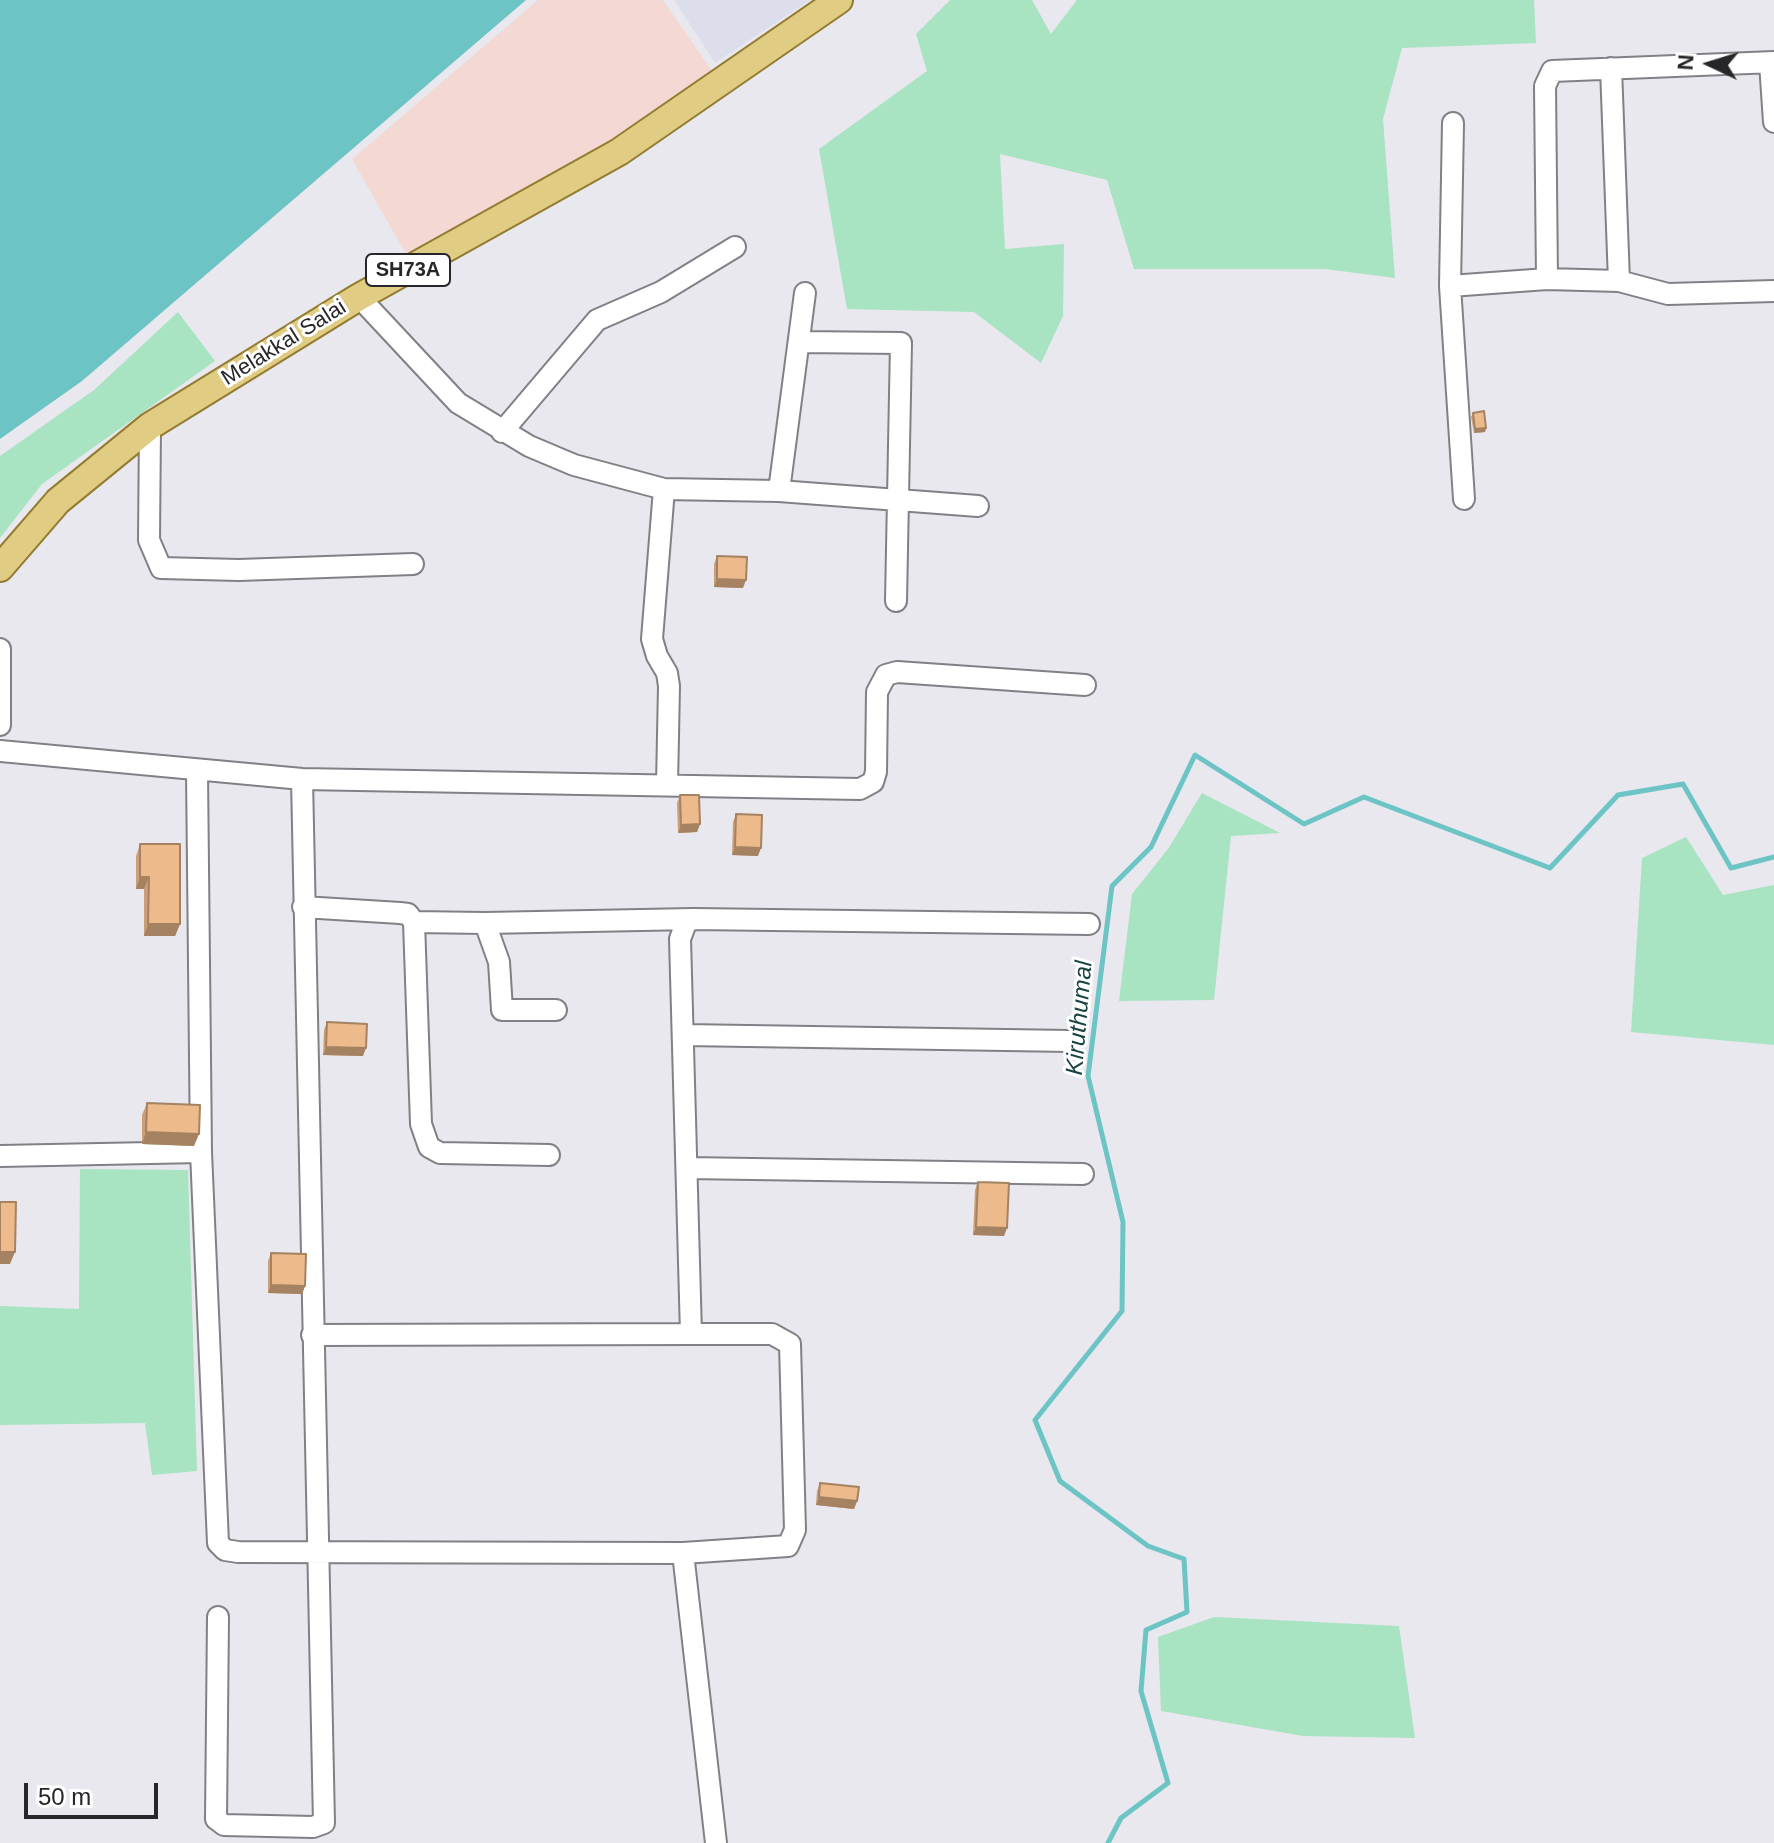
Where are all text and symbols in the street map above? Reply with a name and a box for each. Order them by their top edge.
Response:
north arrow [1670,24,1750,104]
text: N [1673,54,1699,71]
road number: SH73A [366,254,450,286]
street label: Melakkal Salai [217,294,351,392]
water label: Kiruthumal [1061,960,1099,1076]
scale bar [28,1767,162,1817]
text: 50 m [38,1783,91,1810]

